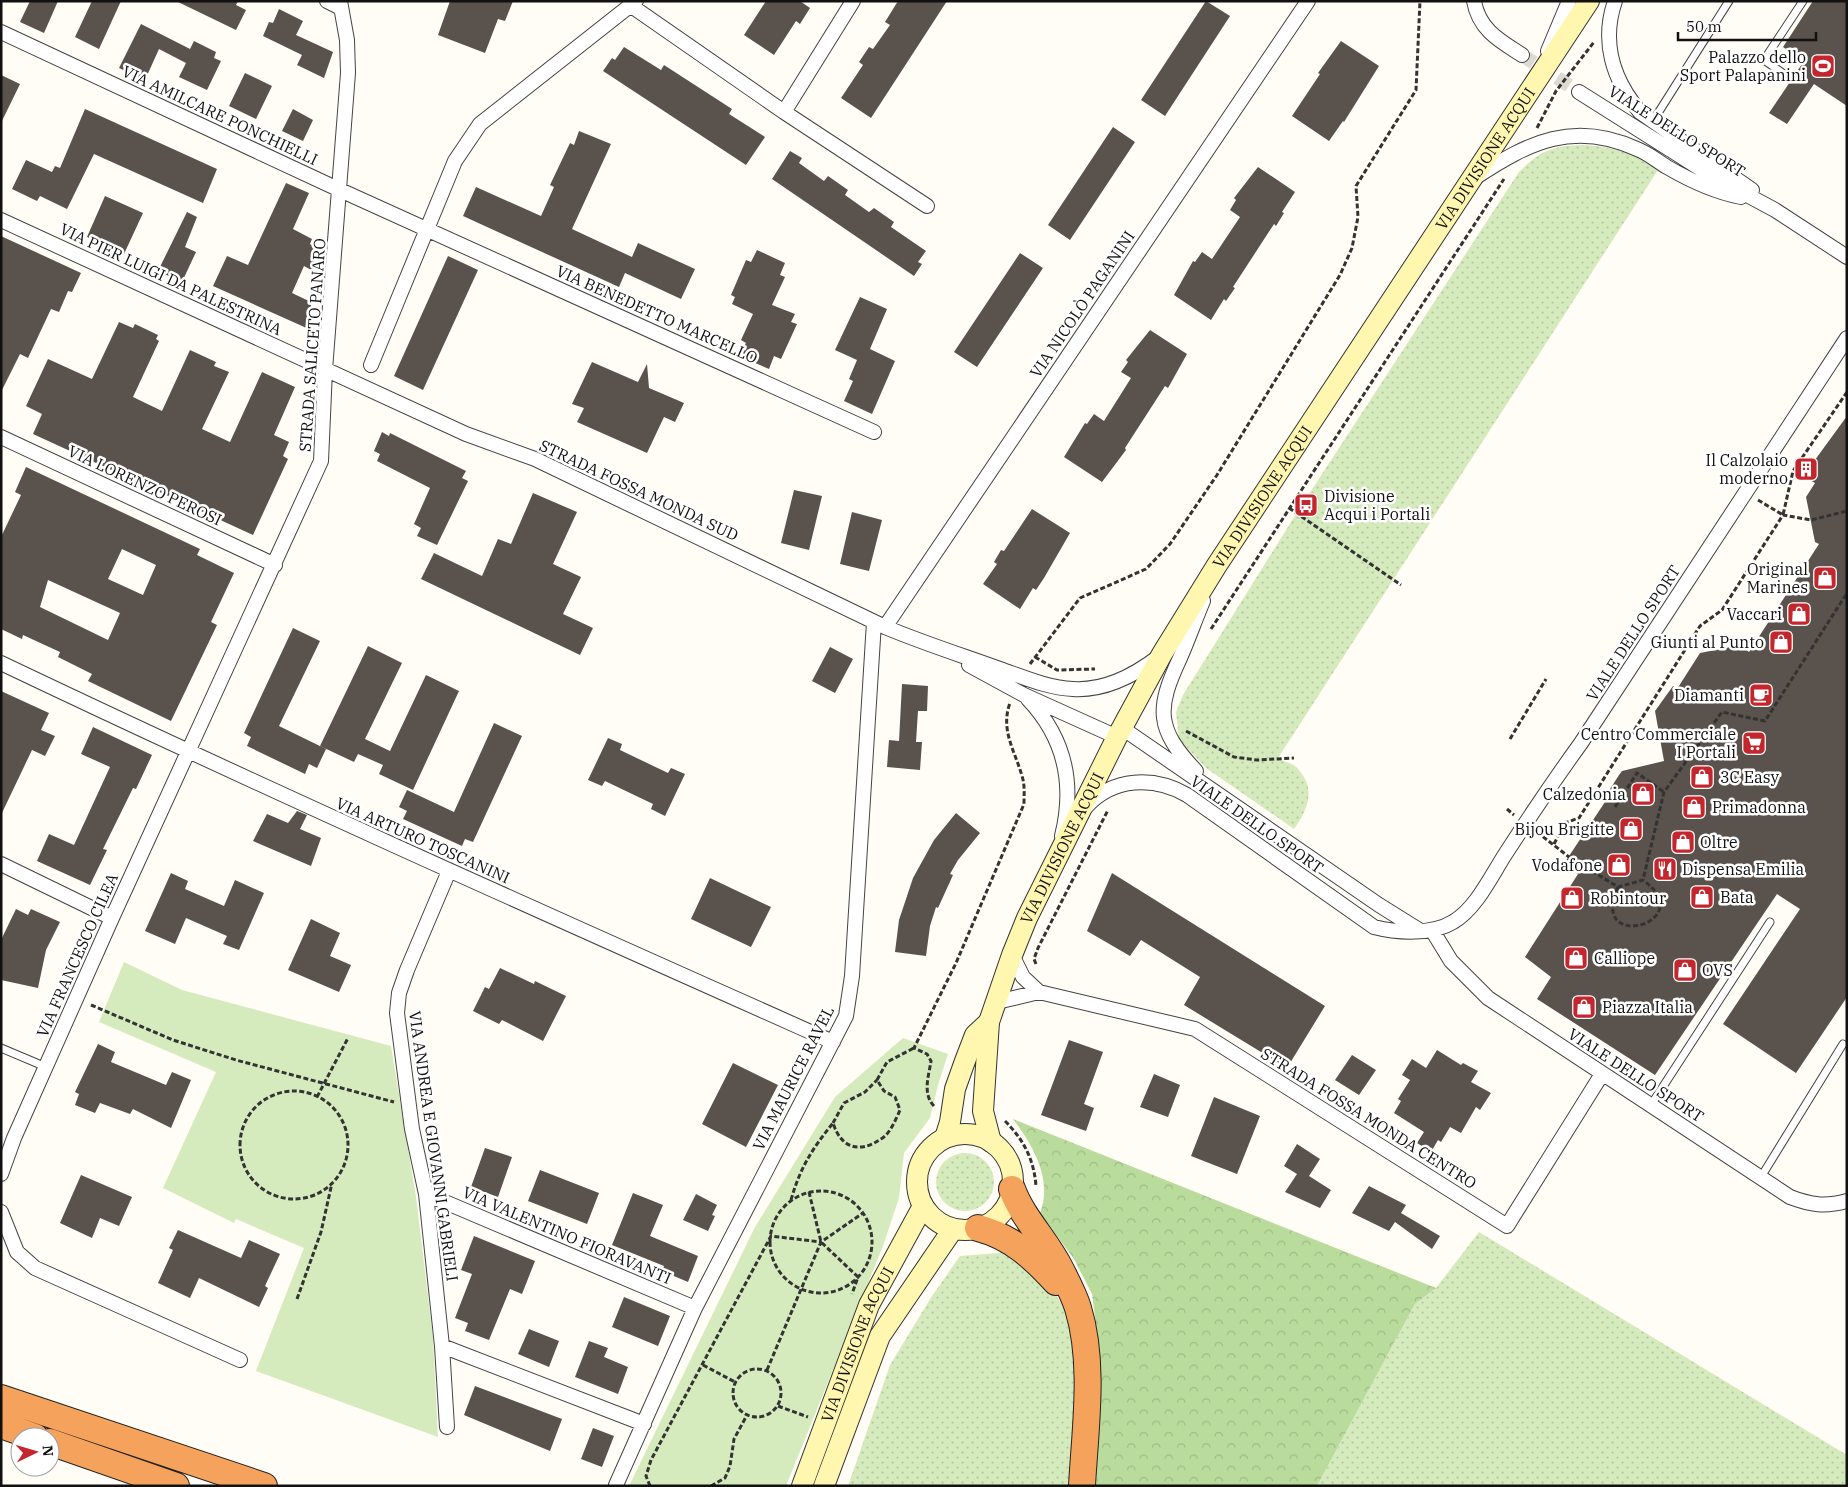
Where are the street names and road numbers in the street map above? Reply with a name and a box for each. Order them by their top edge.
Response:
street label: VIA AMILCARE PONCHIELLI [119,61,321,169]
street label: VIALE DELLO SPORT [1605,81,1749,181]
street label: VIA DIVISIONE ACQUI [1431,84,1539,234]
street label: VIA PIER LUIGI DA PALESTRINA [57,219,285,339]
street label: VIA NICOLÒ PAGANINI [1024,226,1139,381]
street label: STRADA SALICETO PANARO [295,238,329,452]
street label: VIA BENEDETTO MARCELLO [553,260,761,368]
street label: VIA DIVISIONE ACQUI [1208,422,1316,572]
street label: STRADA FOSSA MONDA SUD [536,435,742,545]
street label: VIA LORENZO PEROSI [65,441,225,529]
street label: VIALE DELLO SPORT [1582,561,1684,705]
street label: VIA DIVISIONE ACQUI [1016,769,1108,927]
street label: VIALE DELLO SPORT [1187,771,1327,877]
street label: VIA ARTURO TOSCANINI [333,793,513,887]
street label: VIA FRANCESCO CILEA [32,870,122,1040]
street label: VIA MAURICE RAVEL [748,1003,838,1153]
street label: VIA ANDREA E GIOVANNI GABRIELI [405,1009,463,1283]
street label: VIALE DELLO SPORT [1564,1024,1708,1126]
street label: STRADA FOSSA MONDA CENTRO [1257,1043,1481,1193]
street label: VIA VALENTINO FIORAVANTI [460,1182,674,1288]
street label: VIA DIVISIONE ACQUI [817,1263,898,1425]

